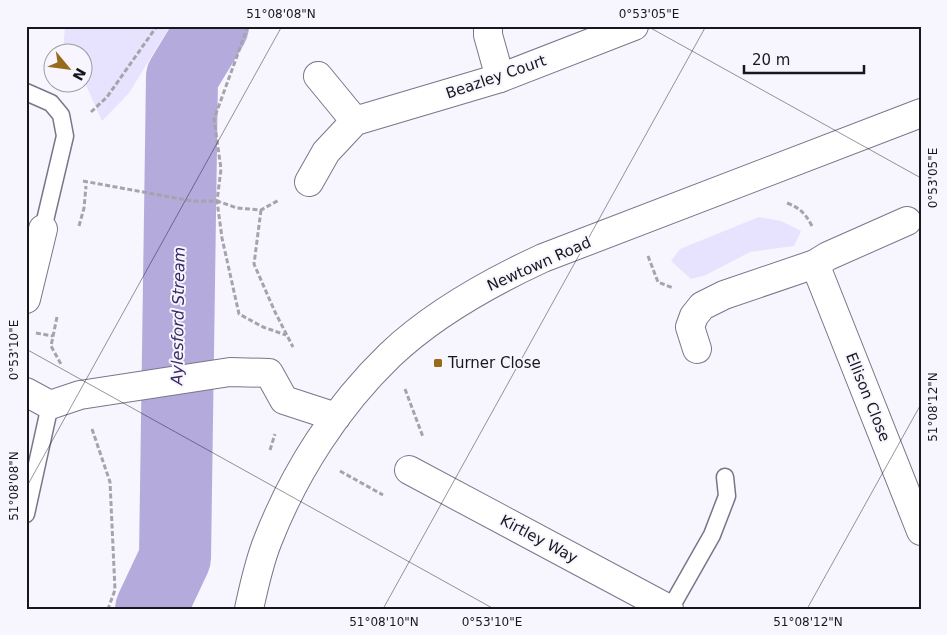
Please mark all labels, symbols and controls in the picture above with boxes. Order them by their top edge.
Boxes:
text: 51°08'08"N [246,7,316,21]
text: 0°53'05"E [619,7,679,21]
north arrow [42,42,92,92]
scale bar [744,42,864,74]
street label: Beazley Court [444,51,549,103]
text: 20 m [752,51,790,69]
text: N [70,65,89,83]
text: 0°53'05"E [926,148,940,208]
street label: Newtown Road [484,233,594,295]
water label: Aylesford Stream [167,247,189,386]
text: 0°53'10"E [7,320,21,380]
street label: Ellison Close [842,350,894,444]
place label: Turner Close [447,354,541,372]
marker: Turner Close [432,357,444,369]
text: 51°08'12"N [926,372,940,442]
text: 51°08'08"N [7,451,21,521]
street label: Kirtley Way [497,511,581,567]
text: 51°08'10"N [349,615,419,629]
text: 0°53'10"E [462,615,522,629]
text: 51°08'12"N [773,615,843,629]

